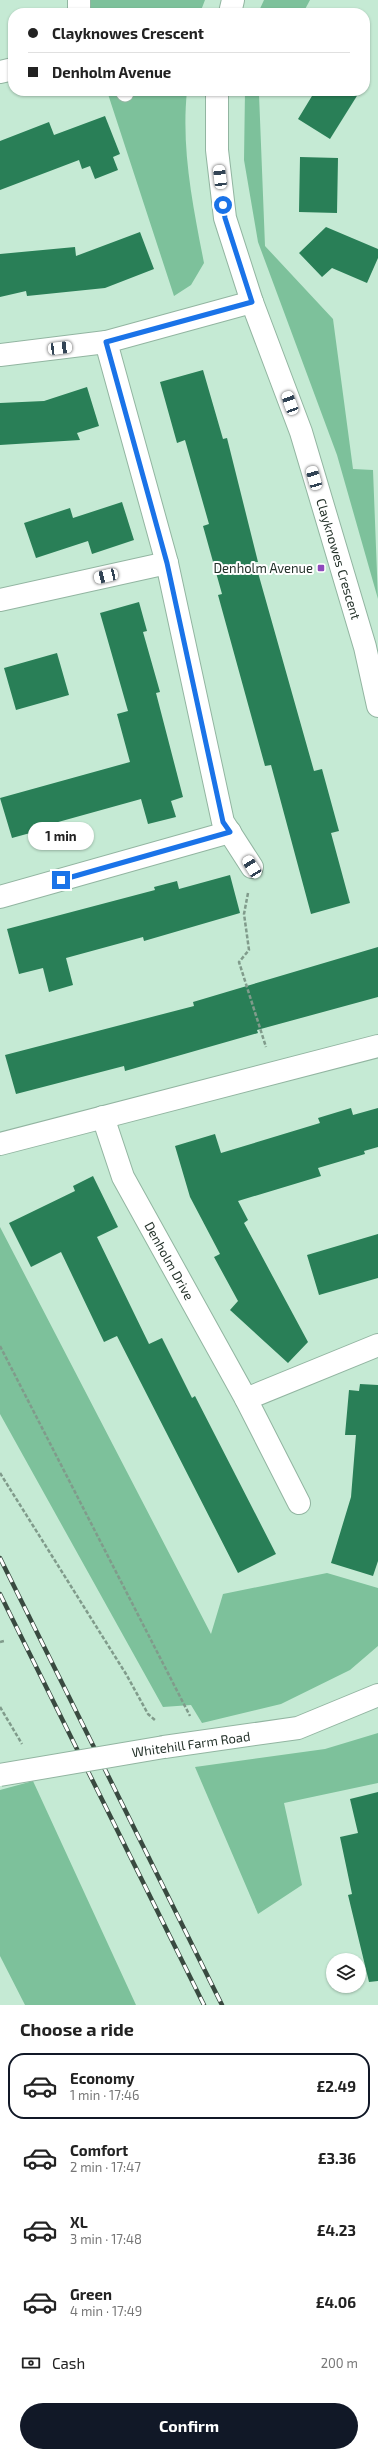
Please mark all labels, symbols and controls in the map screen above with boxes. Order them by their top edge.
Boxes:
text: Clayknowes Crescent [52,24,204,42]
text: Denholm Avenue [52,63,171,81]
car [213,164,227,190]
route start [214,196,232,214]
car [47,341,73,355]
car [280,390,300,416]
car [305,465,323,491]
street label: Clayknowes Crescent [313,496,364,622]
place label: Denholm Avenue [213,560,313,576]
marker: Denholm Avenue [316,563,326,573]
car [93,567,119,585]
callout: 1 min [28,822,94,850]
text: 1 min [45,828,77,844]
car [241,854,263,880]
route end [52,871,70,889]
street label: Denholm Drive [141,1219,198,1303]
street label: Whitehill Farm Road [131,1728,251,1760]
map controls [326,1953,366,1993]
button: layers [326,1953,366,1993]
text: Choose a ride [20,2018,134,2040]
icon: car [22,2068,58,2104]
text: Economy [70,2069,135,2087]
text: £2.49 [316,2077,356,2095]
text: 1 min · 17:46 [70,2087,139,2103]
icon: car [22,2140,58,2176]
text: Comfort [70,2141,128,2159]
text: £3.36 [318,2149,356,2167]
text: 2 min · 17:47 [70,2159,141,2175]
icon: car [22,2212,58,2248]
text: XL [70,2213,88,2231]
text: £4.23 [317,2221,356,2239]
text: 3 min · 17:48 [70,2231,142,2247]
icon: car [22,2284,58,2320]
text: Green [70,2285,112,2303]
text: £4.06 [316,2293,356,2311]
text: 4 min · 17:49 [70,2303,142,2319]
icon: cash [20,2352,42,2374]
text: Cash [52,2354,85,2372]
text: 200 m [321,2355,358,2371]
button: Confirm [20,2403,358,2449]

